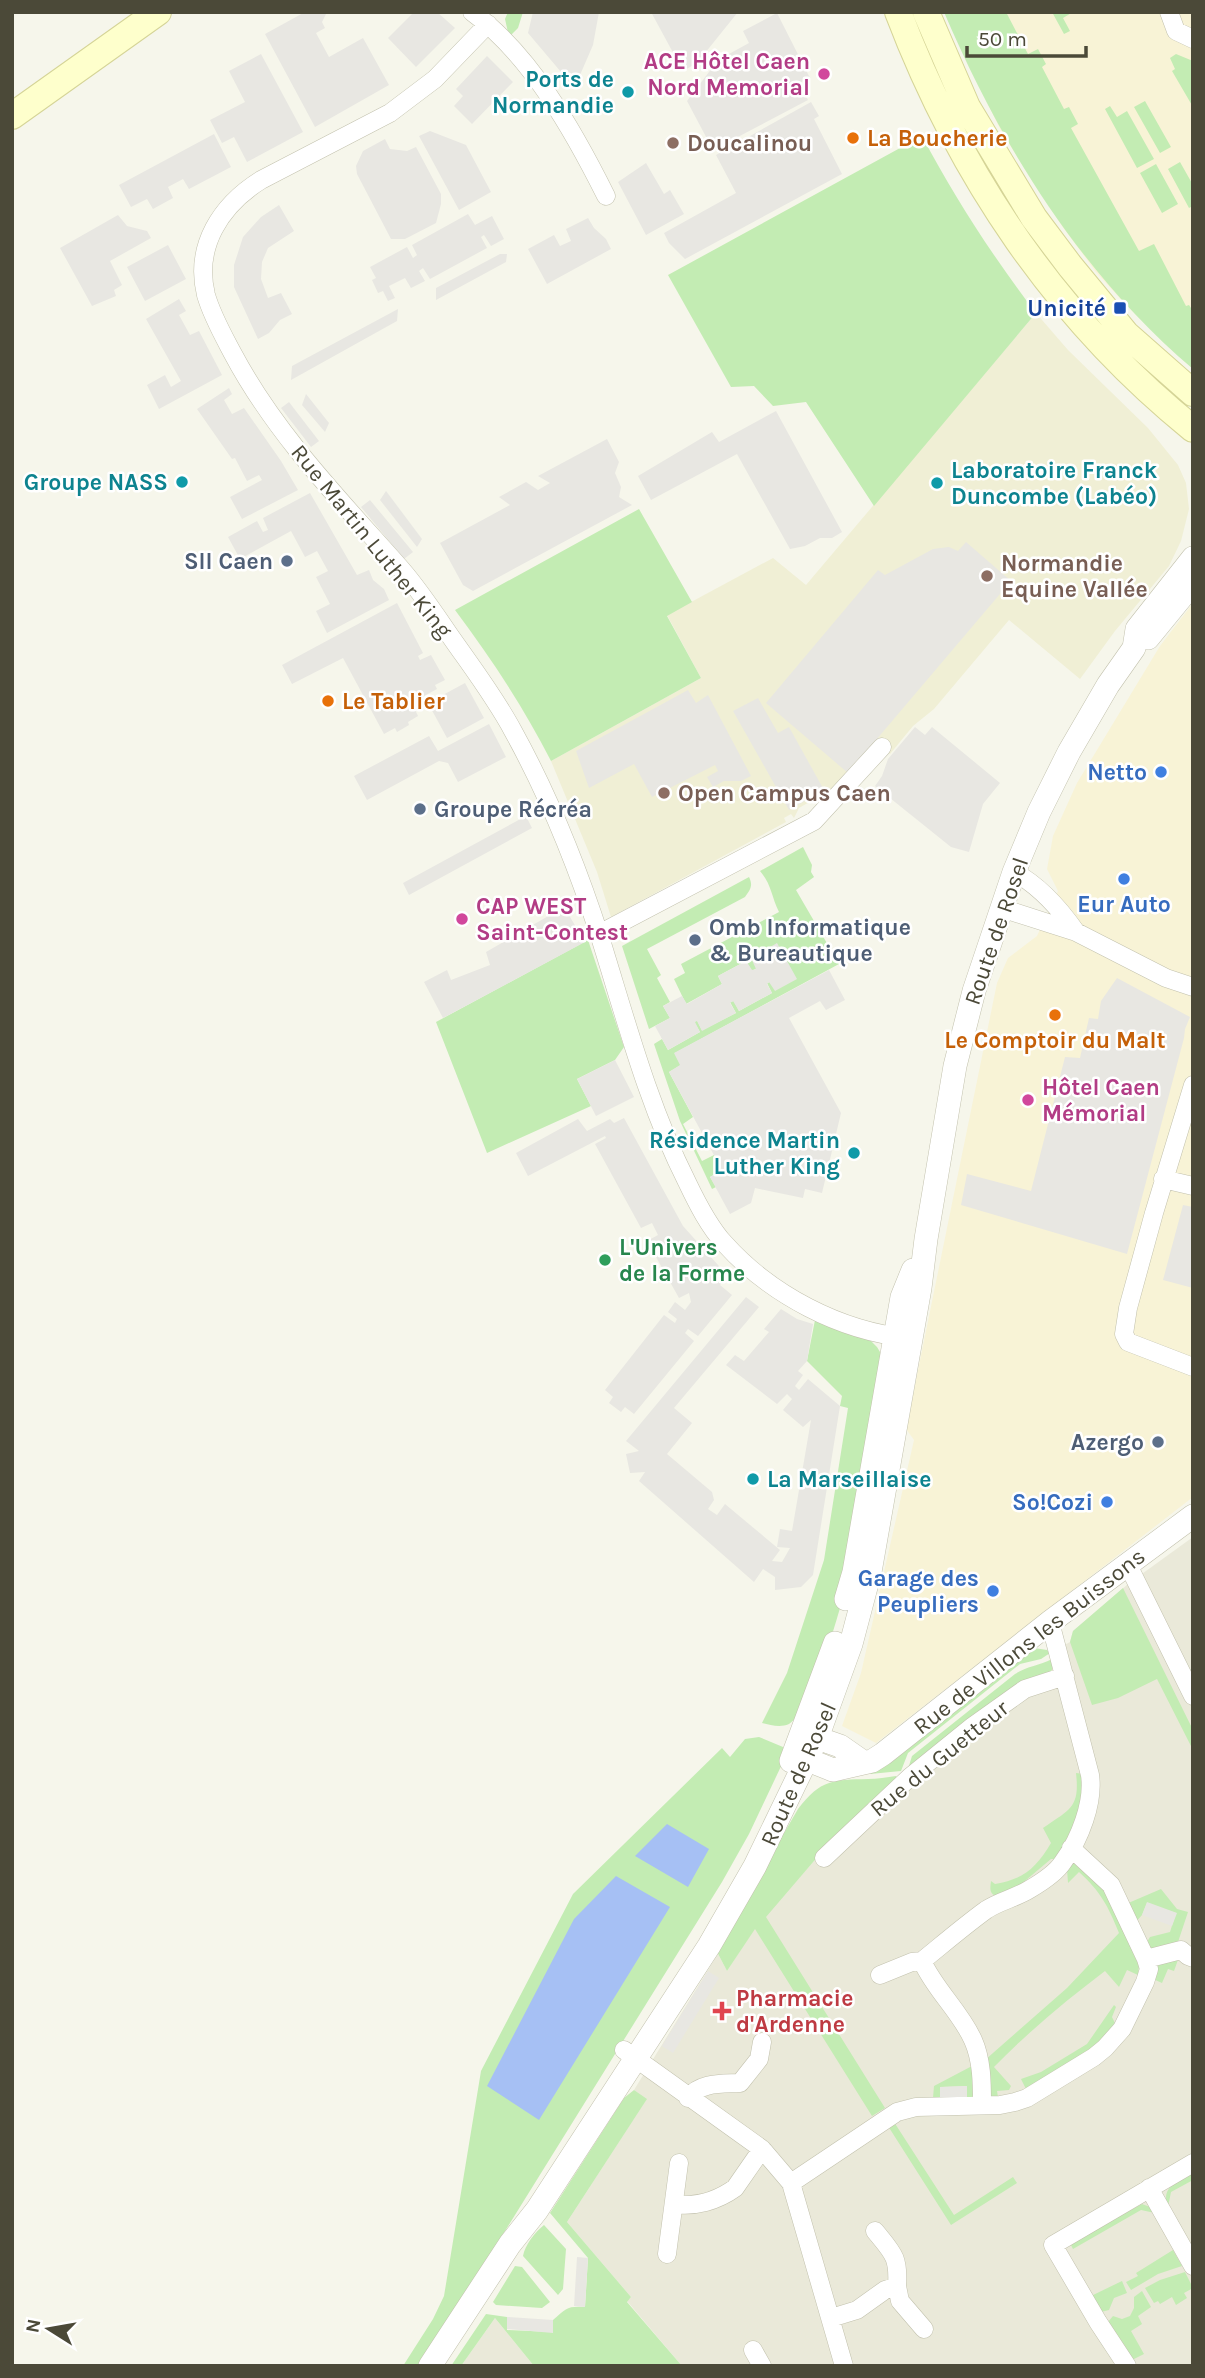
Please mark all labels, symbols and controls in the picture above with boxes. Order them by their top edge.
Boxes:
scale bar [967,14,1086,58]
text: 50 m [978,27,1027,51]
place label: ACE Hôtel Caen Nord Memorial [644,48,810,101]
place label: Ports de Normandie [492,66,614,119]
marker: ACE Hôtel Caen Nord Memorial [816,66,832,82]
marker: Ports de Normandie [620,84,636,100]
place label: La Boucherie [867,125,1007,152]
place label: Doucalinou [687,130,812,157]
marker: La Boucherie [845,130,861,146]
marker: Doucalinou [665,135,681,151]
place label: Unicité [1027,295,1106,322]
marker: Unicité [1112,300,1128,316]
street label: Rue Martin Luther King [285,439,458,643]
place label: Laboratoire Franck Duncombe (Labéo) [951,457,1158,510]
place label: Groupe NASS [24,469,168,496]
marker: Groupe NASS [174,474,190,490]
marker: Laboratoire Franck Duncombe (Labéo) [929,475,945,491]
place label: SII Caen [184,548,273,575]
place label: Normandie Equine Vallée [1001,550,1148,603]
marker: SII Caen [279,553,295,569]
marker: Normandie Equine Vallée [979,568,995,584]
place label: Le Tablier [342,688,445,715]
marker: Le Tablier [320,693,336,709]
place label: Netto [1087,759,1147,786]
marker: Netto [1153,764,1169,780]
place label: Open Campus Caen [678,780,891,807]
marker: Open Campus Caen [656,785,672,801]
place label: Groupe Récréa [434,796,592,823]
marker: Groupe Récréa [412,801,428,817]
street label: Route de Rosel [959,854,1034,1009]
marker: Eur Auto [1116,871,1132,887]
place label: Eur Auto [1077,891,1171,918]
place label: CAP WEST Saint-Contest [476,893,628,946]
marker: CAP WEST Saint-Contest [454,911,470,927]
place label: Omb Informatique & Bureautique [709,914,911,967]
marker: Omb Informatique & Bureautique [687,932,703,948]
marker: Le Comptoir du Malt [1047,1007,1063,1023]
place label: Le Comptoir du Malt [944,1027,1166,1054]
place label: Hôtel Caen Mémorial [1042,1074,1160,1127]
marker: Hôtel Caen Mémorial [1020,1092,1036,1108]
place label: Résidence Martin Luther King [649,1127,840,1180]
marker: Résidence Martin Luther King [846,1145,862,1161]
place label: L'Univers de la Forme [619,1234,745,1287]
marker: L'Univers de la Forme [597,1252,613,1268]
place label: Azergo [1071,1429,1144,1456]
marker: Azergo [1150,1434,1166,1450]
place label: La Marseillaise [767,1466,931,1493]
marker: La Marseillaise [745,1471,761,1487]
place label: So!Cozi [1012,1489,1093,1516]
marker: So!Cozi [1099,1494,1115,1510]
street label: Rue de Villons les Buissons [908,1543,1150,1740]
place label: Garage des Peupliers [858,1565,979,1618]
marker: Garage des Peupliers [985,1583,1001,1599]
street label: Rue du Guetteur [865,1694,1014,1822]
street label: Route de Rosel [755,1698,842,1850]
place label: Pharmacie d'Ardenne [736,1985,853,2038]
marker: Pharmacie d'Ardenne [714,2003,730,2019]
north arrow [14,2294,84,2364]
text: N [21,2317,45,2335]

